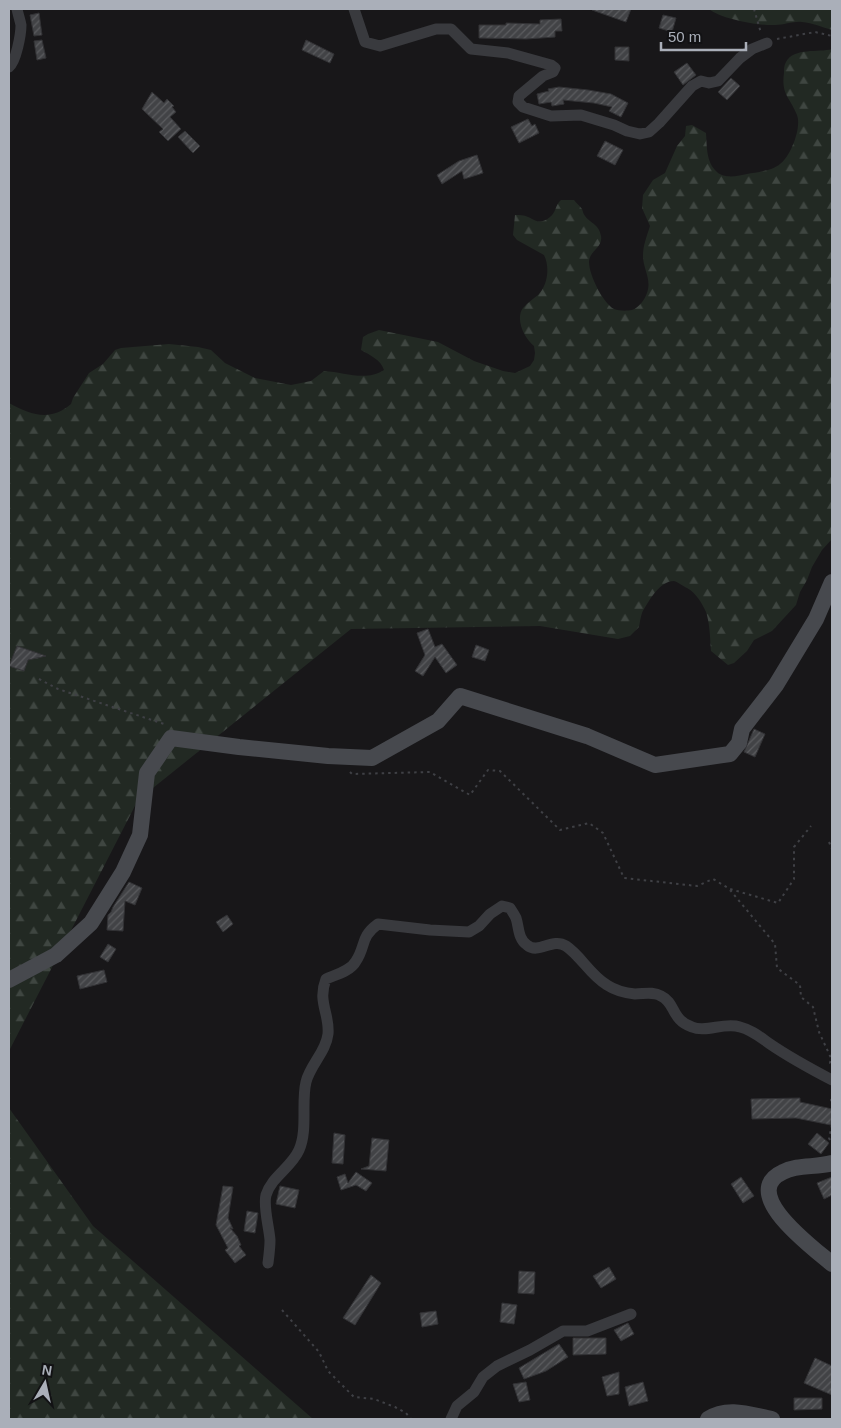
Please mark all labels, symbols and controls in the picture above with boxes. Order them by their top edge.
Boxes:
scale bar [661,20,746,52]
text: 50 m [668,28,701,45]
north arrow [20,1358,70,1408]
text: N [41,1361,53,1379]

